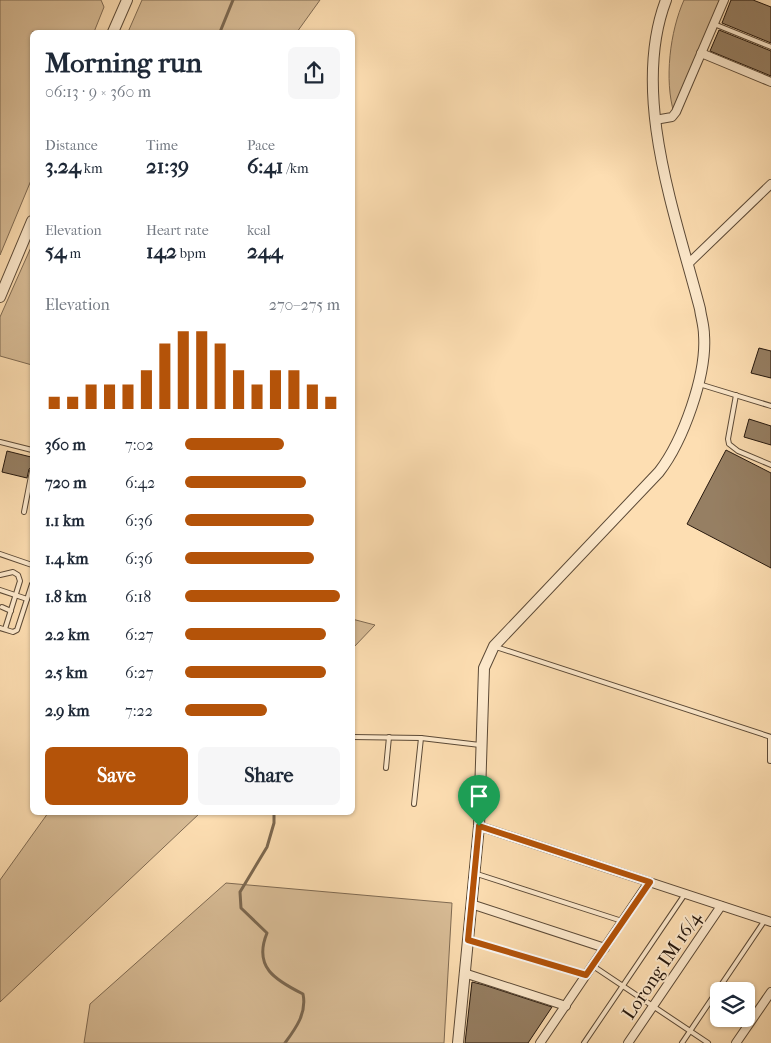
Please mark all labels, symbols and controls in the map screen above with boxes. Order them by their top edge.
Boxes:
text: Morning run [45,46,202,79]
button: share [288,47,340,99]
text: 06:13 · 9 × 360 m [45,82,151,101]
text: Distance [45,137,98,154]
text: Time [146,137,178,154]
text: Pace [247,137,275,154]
text: 3.24 [45,154,81,178]
text: 21:39 [146,154,189,178]
text: 6:41 [247,154,283,178]
text: km [81,160,103,177]
text: /km [283,160,309,177]
text: Elevation [45,222,102,239]
text: Heart rate [146,222,209,239]
text: kcal [247,222,271,239]
text: 54 [45,239,66,263]
text: 142 [146,239,177,263]
text: 244 [247,239,283,263]
text: m [66,245,81,262]
text: bpm [177,245,206,262]
text: Elevation [45,295,110,314]
text: 270–275 m [269,295,340,314]
text: 360 m [45,435,86,454]
text: 7:02 [125,435,154,454]
text: 720 m [45,473,86,492]
text: 6:42 [125,473,155,492]
text: 1.1 km [45,511,84,530]
text: 6:36 [125,511,153,530]
text: 1.4 km [45,549,89,568]
text: 6:36 [125,549,153,568]
text: 1.8 km [45,587,87,606]
text: 6:18 [125,587,151,606]
text: 2.2 km [45,625,90,644]
text: 6:27 [125,625,153,644]
text: 2.5 km [45,663,88,682]
text: 6:27 [125,663,153,682]
text: 2.9 km [45,701,89,720]
text: 7:22 [125,701,153,720]
button: Save [45,747,188,805]
button: Share [198,747,340,805]
pin [458,775,500,826]
icon: arrive [465,782,493,810]
street label: Lorong IM 16/4 [618,907,706,1024]
map controls [710,982,755,1027]
button: layers [710,982,755,1027]

